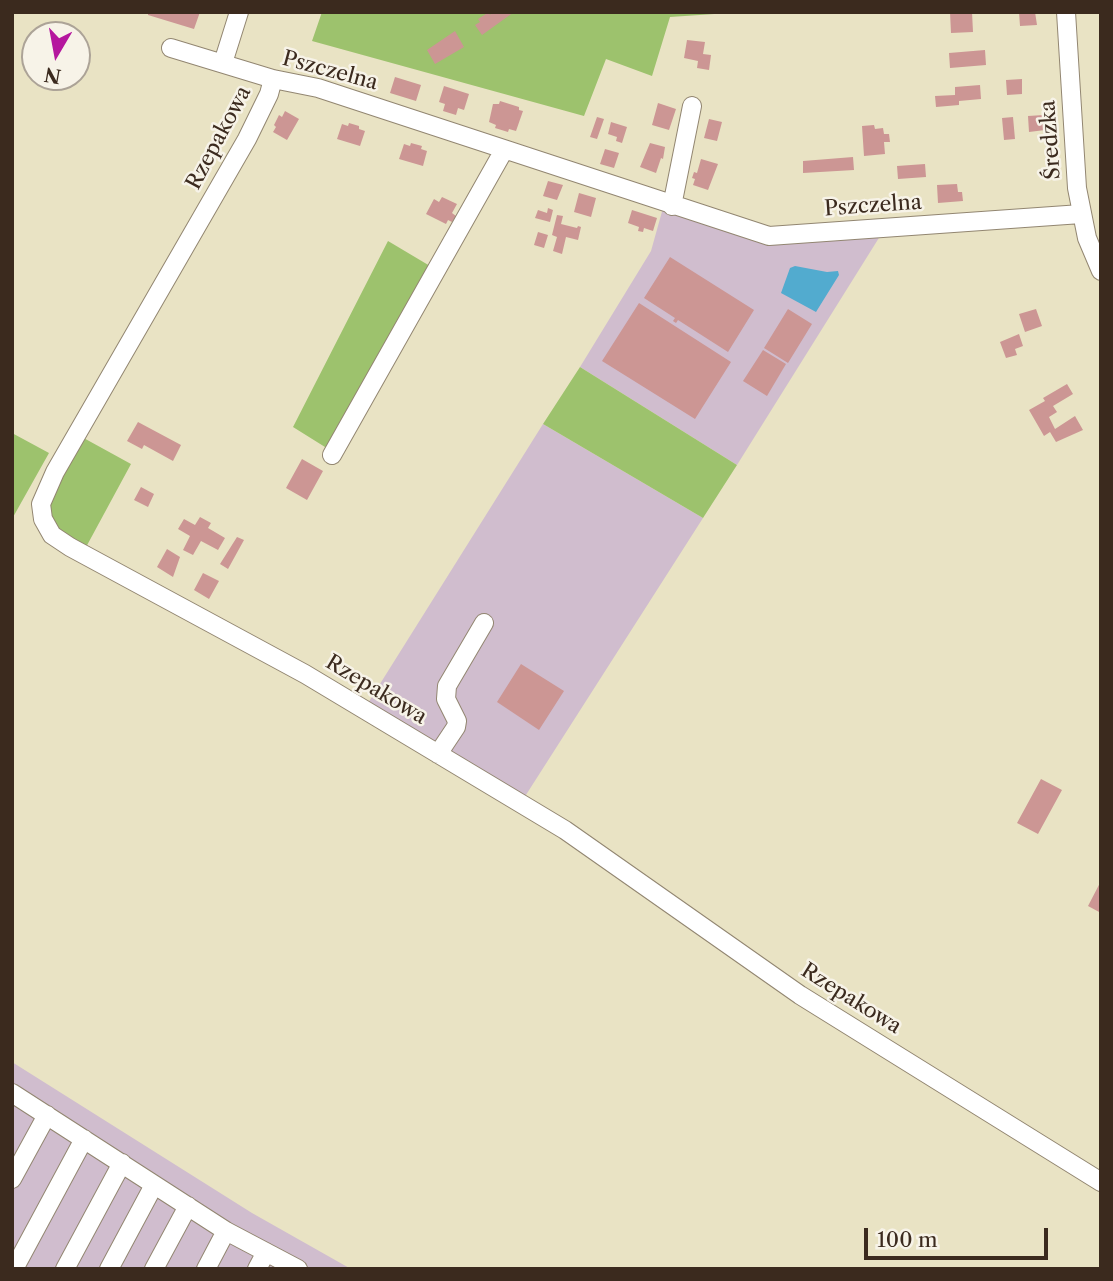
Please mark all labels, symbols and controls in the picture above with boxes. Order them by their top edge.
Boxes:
north arrow [21,21,91,91]
street label: Pszczelna [280,46,380,96]
text: N [42,62,63,88]
street label: Rzepakowa [181,82,257,194]
street label: Średzka [1036,100,1066,180]
street label: Pszczelna [823,190,923,222]
street label: Rzepakowa [321,650,431,730]
street label: Rzepakowa [796,958,906,1040]
scale bar [868,1214,1052,1258]
text: 100 m [877,1227,938,1252]

